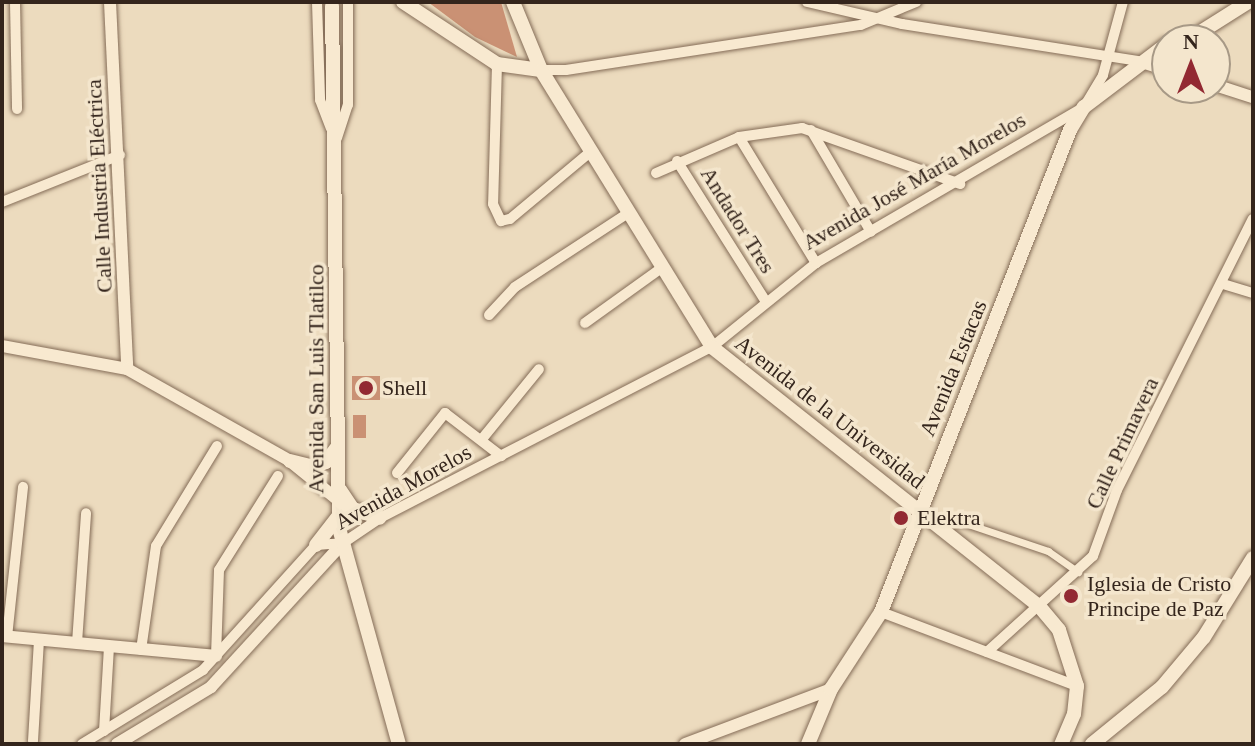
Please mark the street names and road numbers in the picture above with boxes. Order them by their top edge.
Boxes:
street label: Calle Industria Eléctrica [80,79,118,293]
street label: Avenida José María Morelos [798,106,1030,256]
street label: Andador Tres [695,162,781,278]
street label: Avenida San Luis Tlatilco [303,264,329,494]
street label: Avenida Estacas [914,296,992,440]
street label: Avenida de la Universidad [730,330,930,494]
street label: Calle Primavera [1080,373,1164,513]
street label: Avenida Morelos [330,439,476,535]

